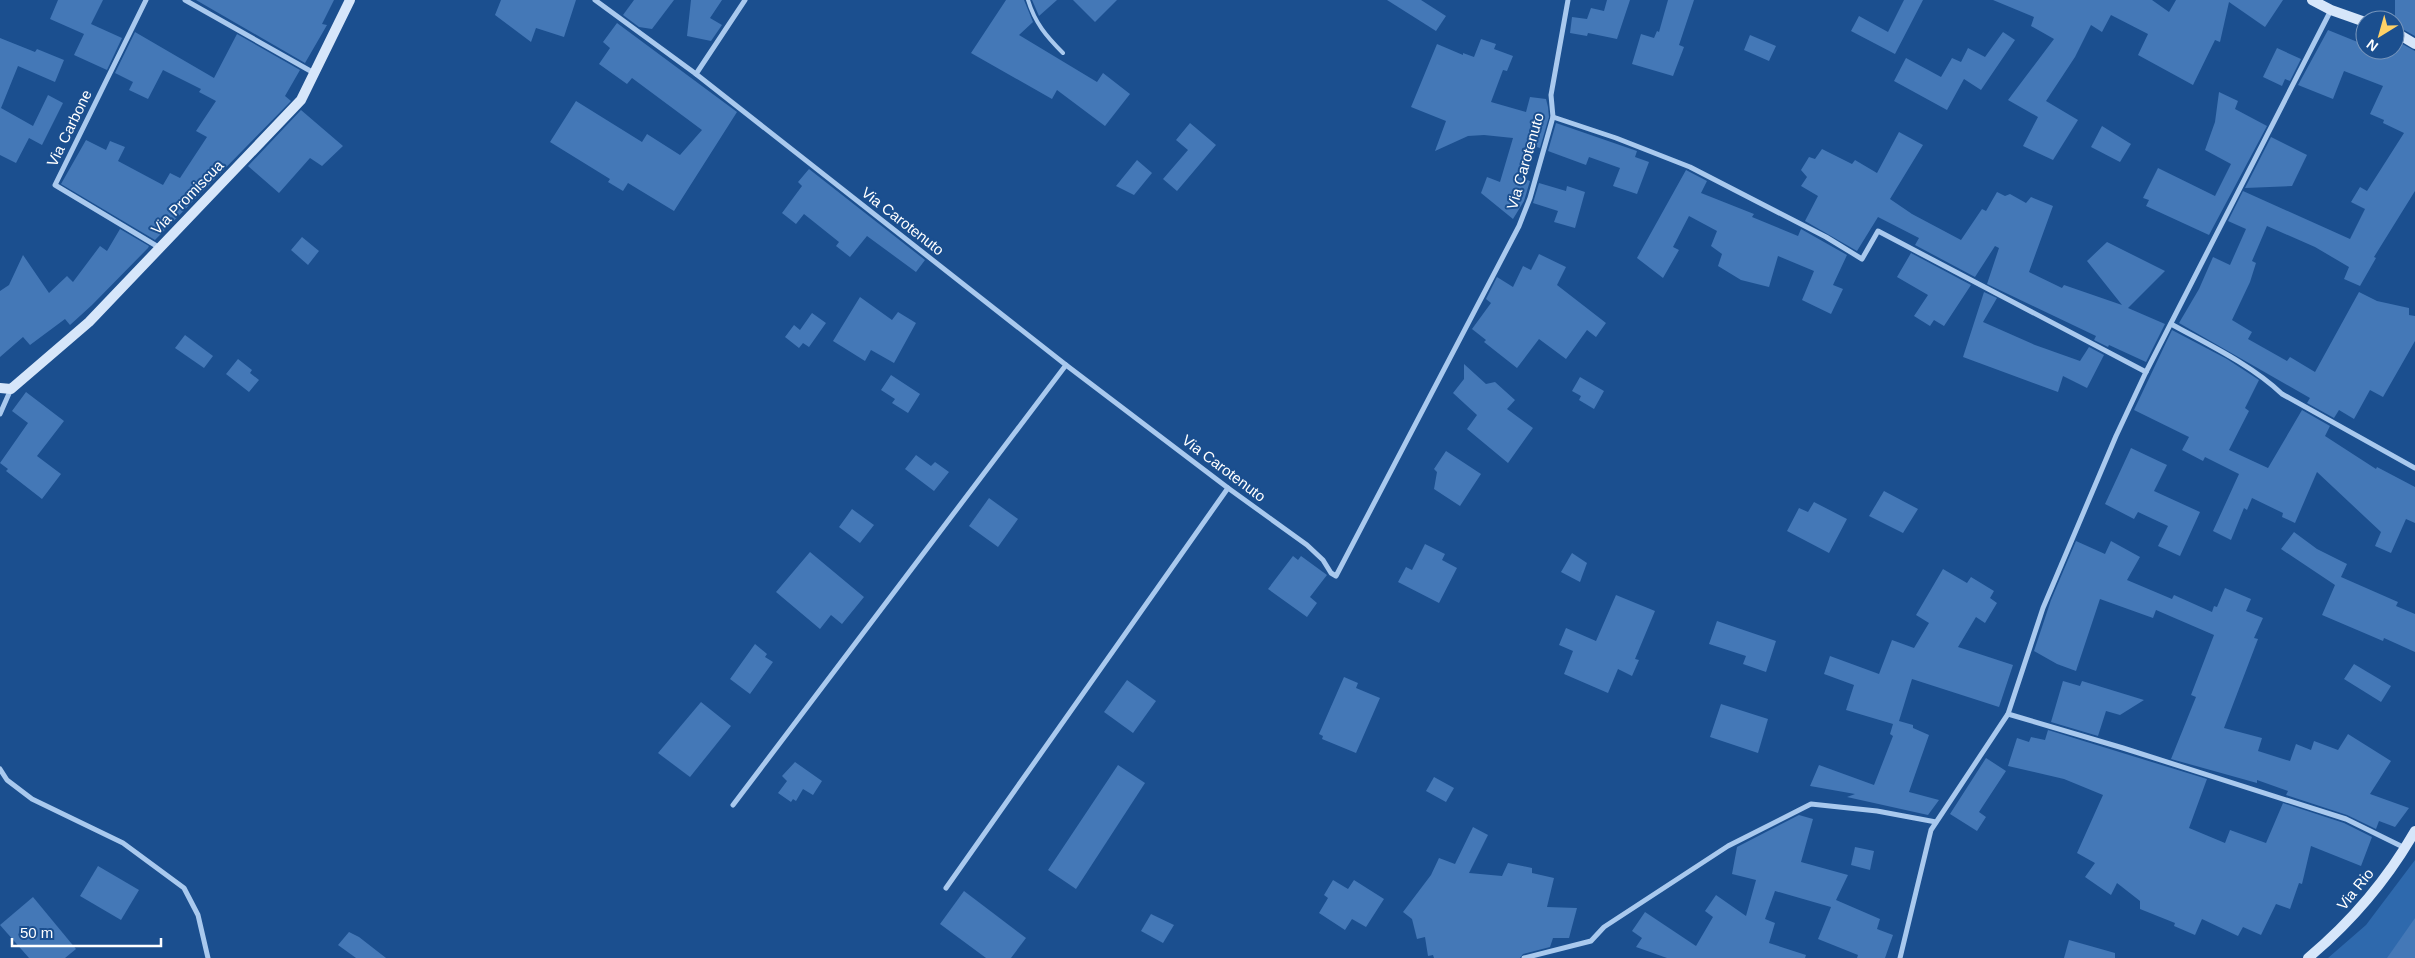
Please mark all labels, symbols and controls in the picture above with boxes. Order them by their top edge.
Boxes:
north arrow [2355,10,2405,60]
text: N [2363,36,2381,55]
street label: Via Carbone [43,87,95,169]
street label: Via Carotenuto [1503,111,1547,211]
street label: Via Promiscua [147,156,227,238]
street label: Via Carotenuto [858,184,948,258]
street label: Via Carotenuto [1179,431,1269,505]
street label: Via Rio [2333,865,2377,913]
scale bar [12,916,161,948]
text: 50 m [20,924,53,941]

